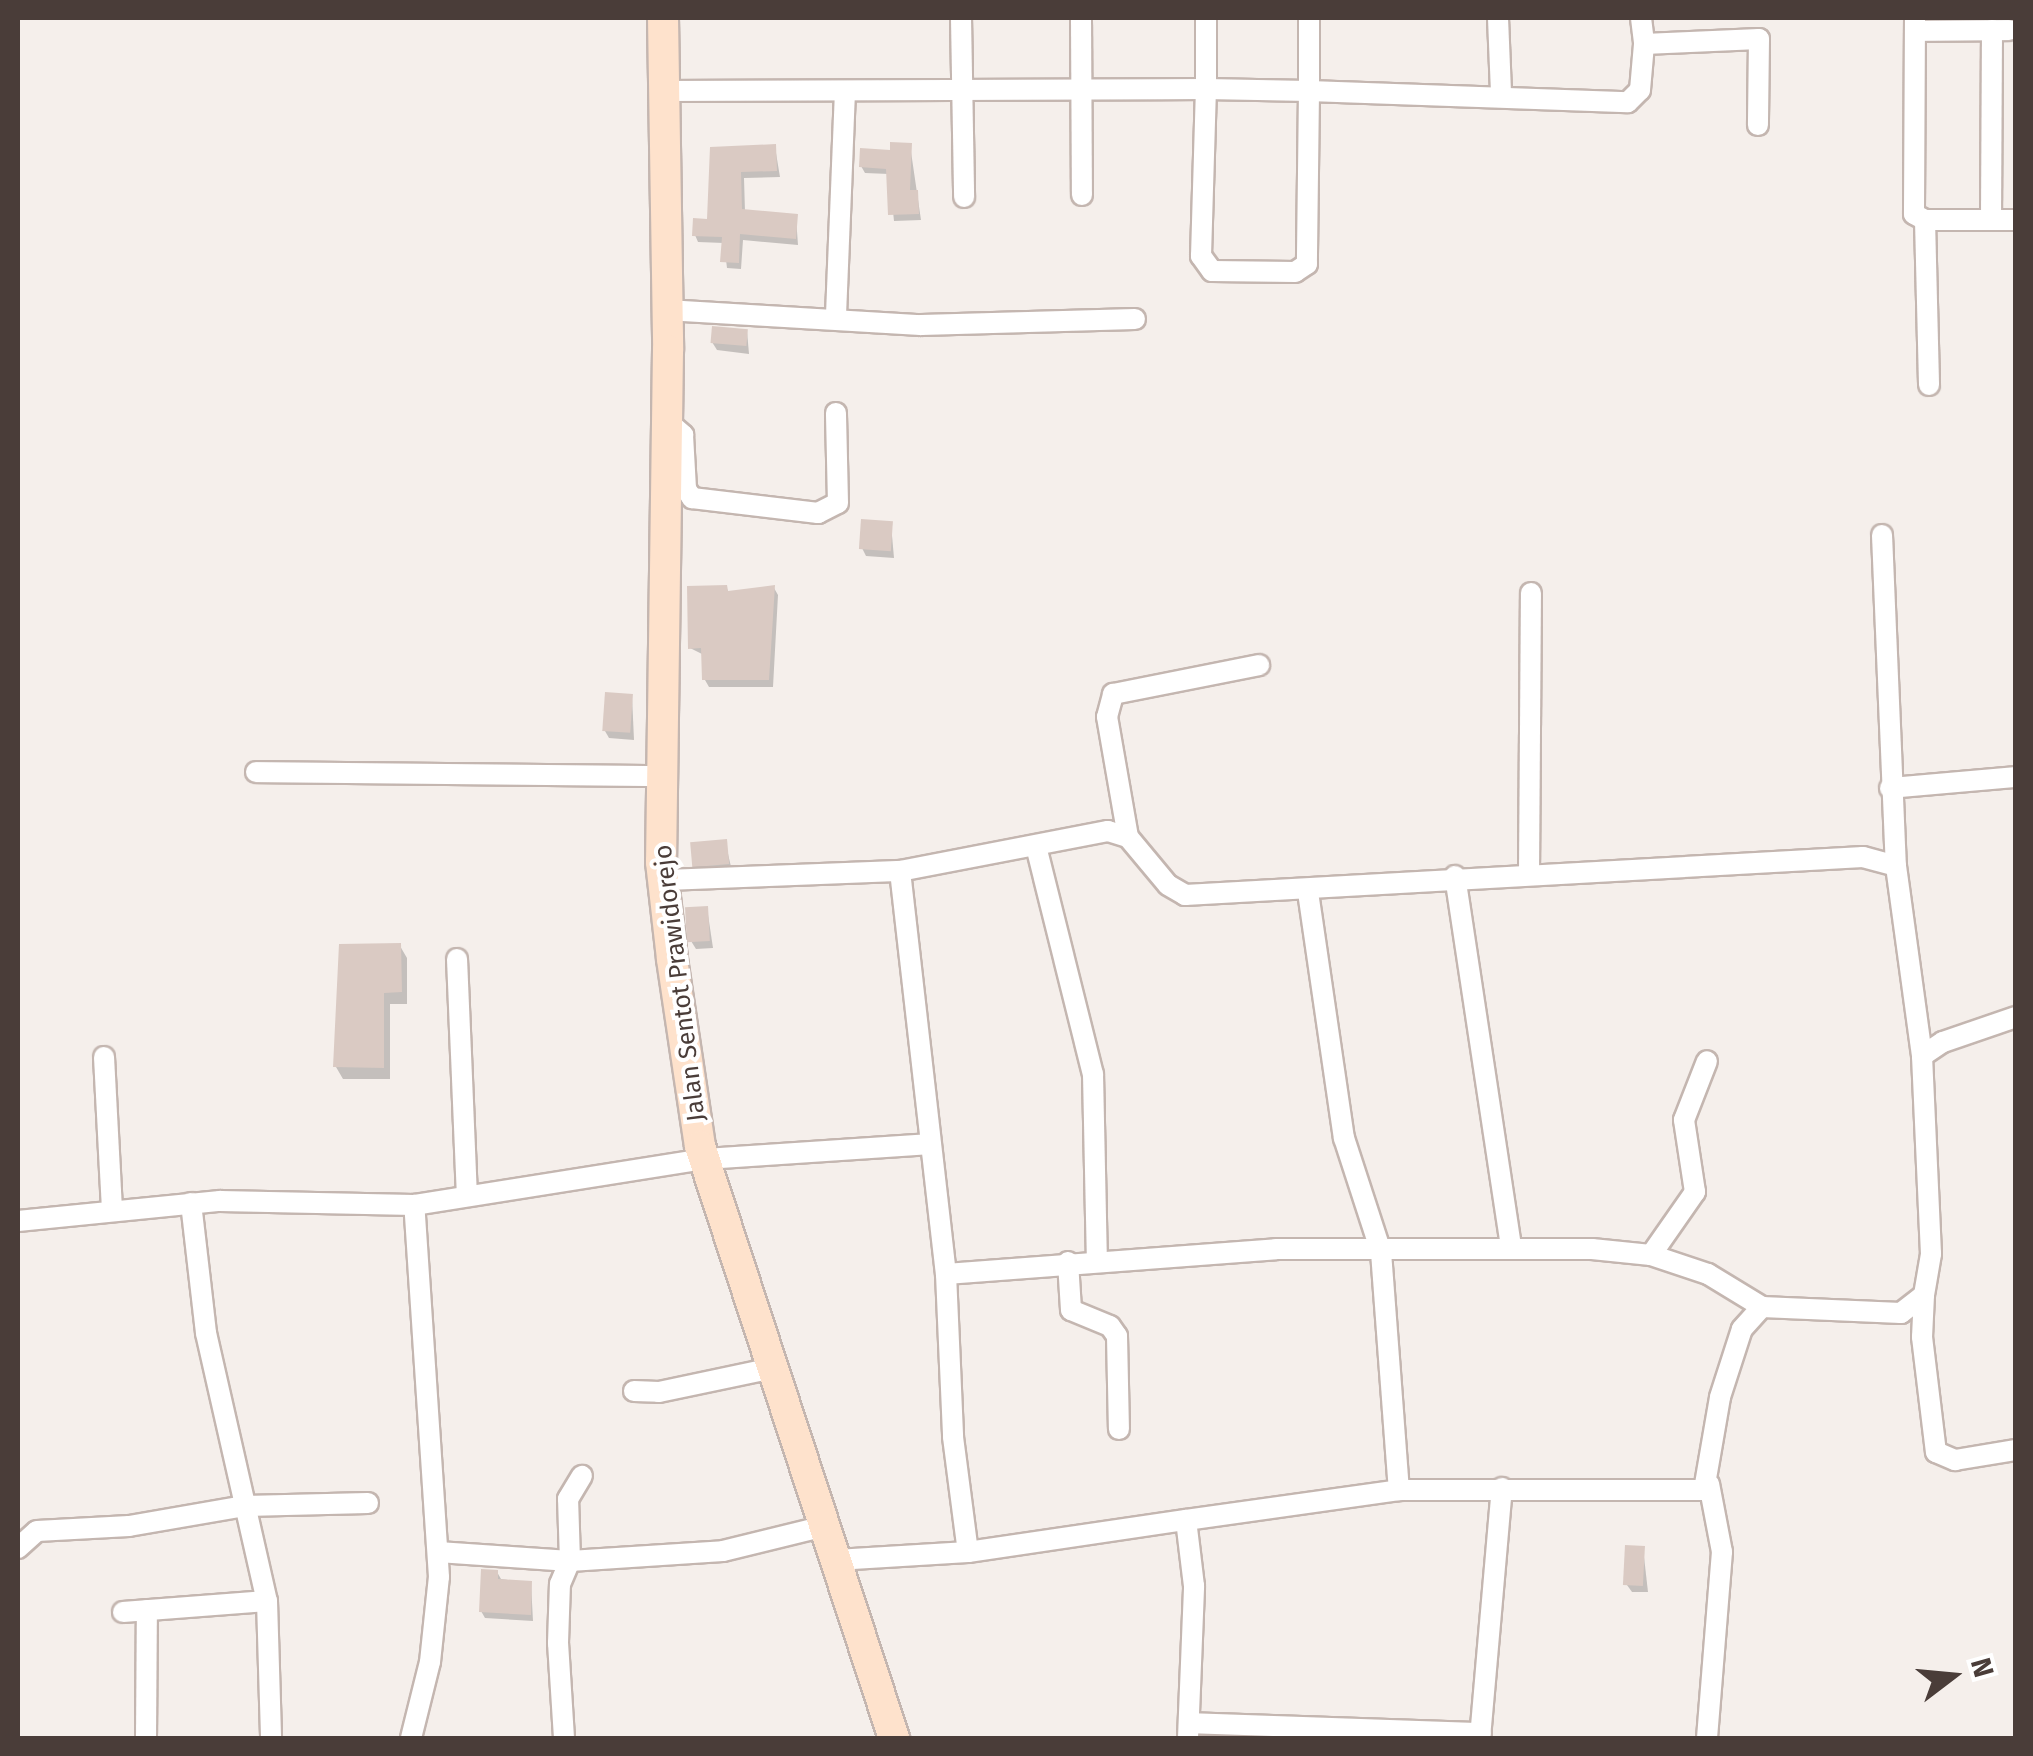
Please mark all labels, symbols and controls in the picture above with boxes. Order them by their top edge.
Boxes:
street label: Jalan Sentot Prawidorejo [648,843,712,1123]
north arrow [1903,1626,2003,1726]
text: N [1964,1654,2001,1681]

